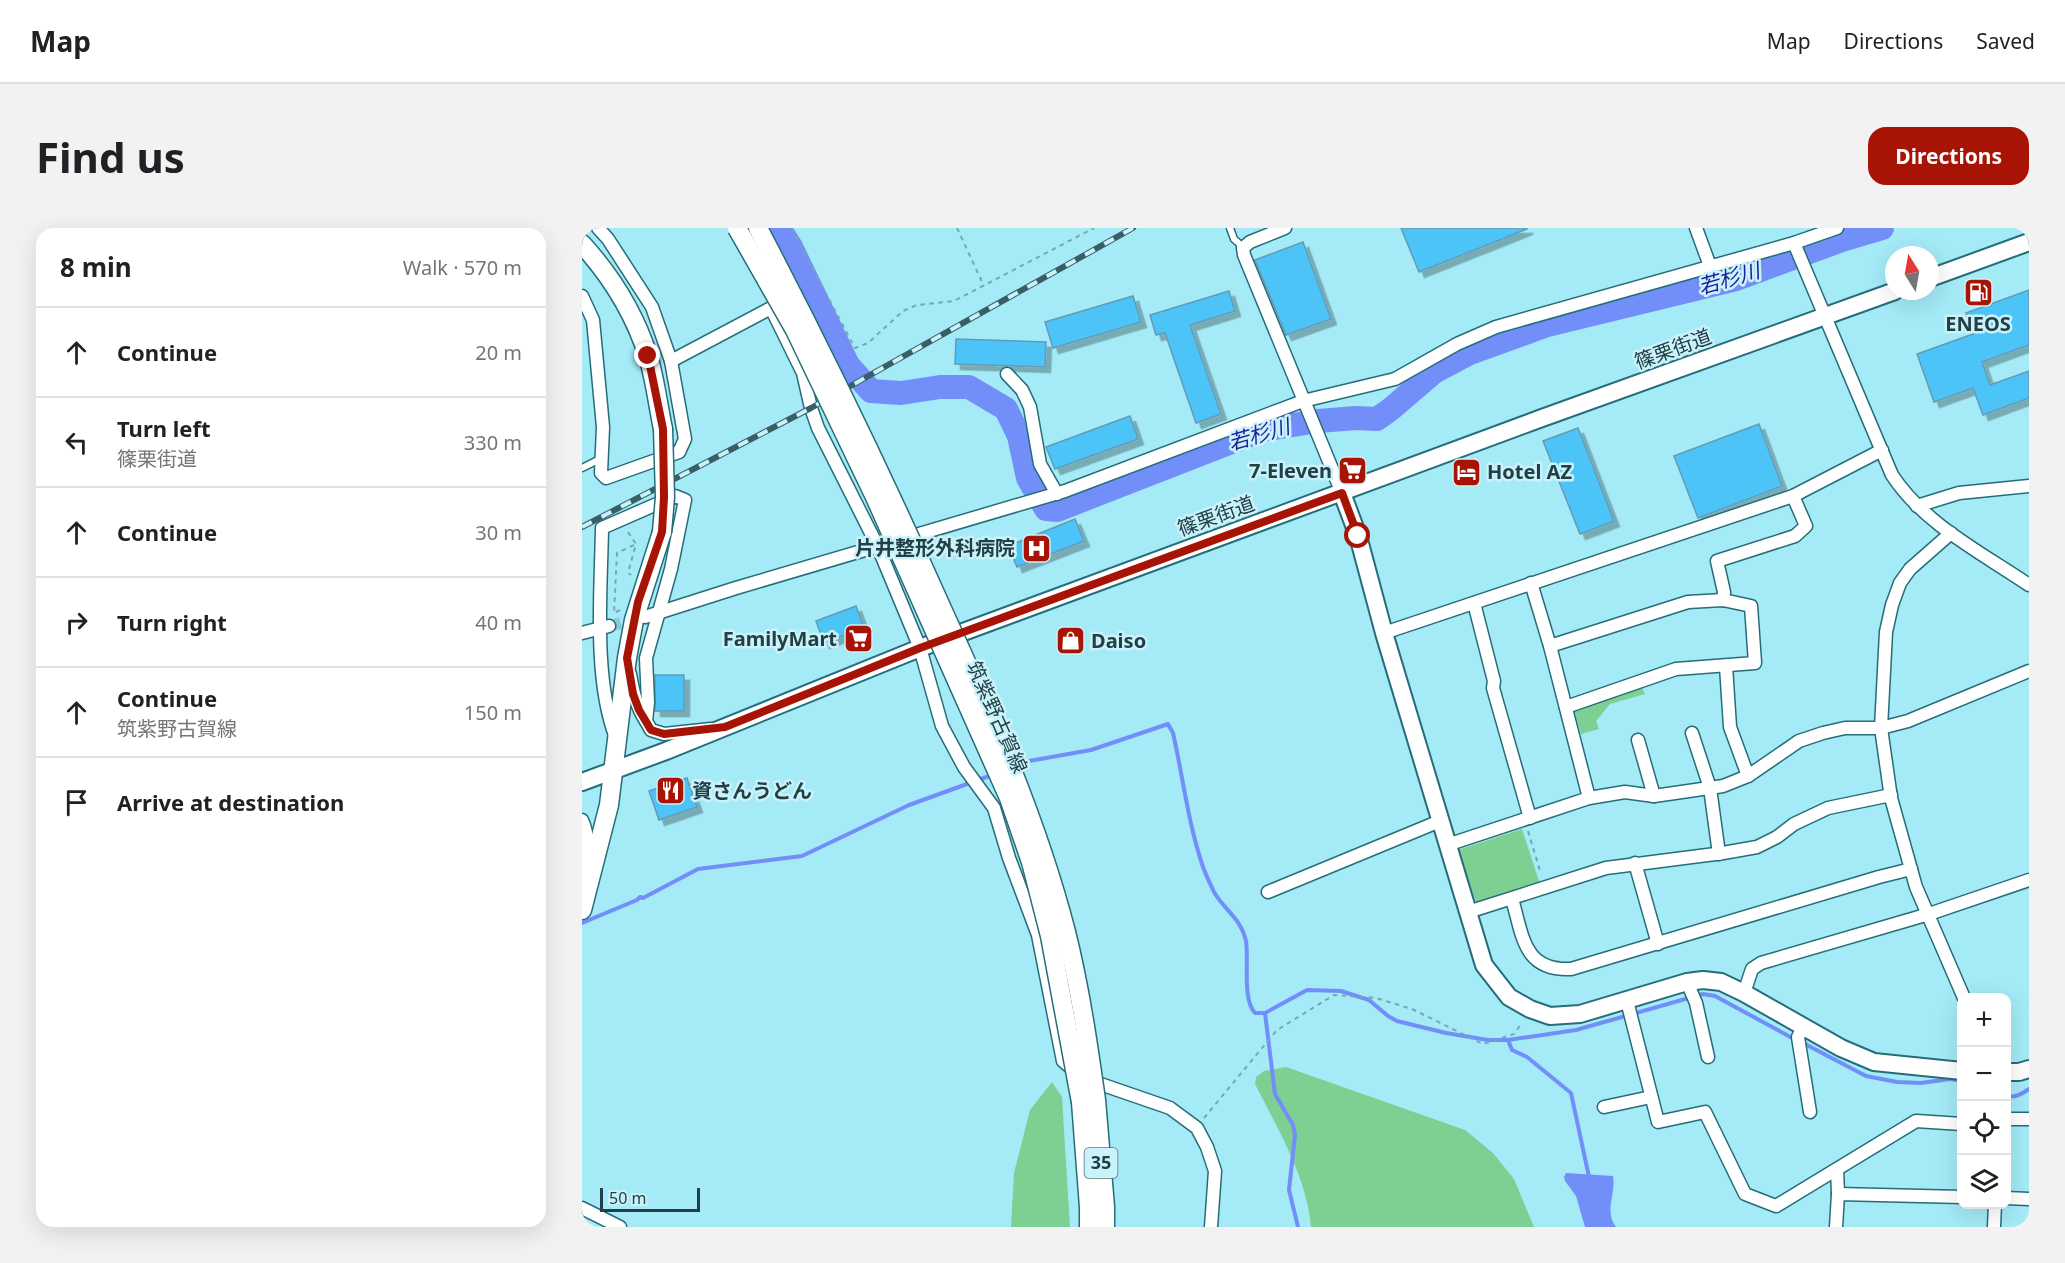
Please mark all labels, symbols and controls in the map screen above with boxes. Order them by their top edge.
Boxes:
text: Map [30,22,91,60]
text: Map [1767,27,1811,55]
text: Directions [1844,27,1943,55]
text: Saved [1976,27,2035,55]
button: Directions [1868,127,2029,185]
text: Find us [36,128,185,185]
north arrow [1885,246,1939,300]
text: 8 min [60,249,132,285]
text: Walk · 570 m [403,254,522,281]
water label: 若杉川 [1695,255,1765,300]
fuel station icon: ENEOS [1962,277,1994,309]
place label: ENEOS [1945,310,2011,337]
street label: 篠栗街道 [1631,322,1715,375]
icon: ahead [60,336,93,369]
text: Continue [117,337,217,367]
text: 20 m [475,339,522,366]
route end [634,342,660,368]
water label: 若杉川 [1225,411,1295,456]
text: Turn left [117,413,211,443]
icon: left [60,426,93,459]
text: 330 m [464,429,522,456]
text: 篠栗街道 [117,445,197,472]
supermarket icon: 7-Eleven [1337,455,1369,487]
hotel icon: Hotel AZ [1450,456,1482,488]
place label: 7-Eleven [1249,457,1332,484]
place label: Hotel AZ [1487,458,1572,485]
street label: 篠栗街道 [1174,489,1258,542]
icon: ahead [60,516,93,549]
text: Continue [117,517,217,547]
text: 30 m [475,519,522,546]
route start [1344,522,1370,548]
hospital icon: 片井整形外科病院 [1020,532,1052,564]
place label: 片井整形外科病院 [855,534,1015,561]
icon: right [60,606,93,639]
text: Turn right [117,607,227,637]
text: 40 m [475,609,522,636]
supermarket icon: FamilyMart [842,623,874,655]
place label: FamilyMart [723,625,837,652]
shop icon: Daiso [1054,625,1086,657]
place label: Daiso [1091,627,1146,654]
street label: 筑紫野古賀線 [961,656,1034,777]
text: Continue [117,683,217,713]
icon: ahead [60,696,93,729]
text: 150 m [464,699,522,726]
text: 筑紫野古賀線 [117,715,237,742]
restaurant icon: 資さんうどん [655,775,687,807]
place label: 資さんうどん [692,777,812,804]
icon: arrive [60,786,93,819]
text: Arrive at destination [117,787,344,817]
map controls [1957,993,2011,1209]
button: + [1957,993,2011,1047]
button: − [1957,1047,2011,1101]
button: locate [1957,1101,2011,1155]
road number: 35 [1084,1148,1118,1178]
button: layers [1957,1155,2011,1209]
scale bar [600,1185,700,1212]
text: 50 m [609,1187,646,1209]

